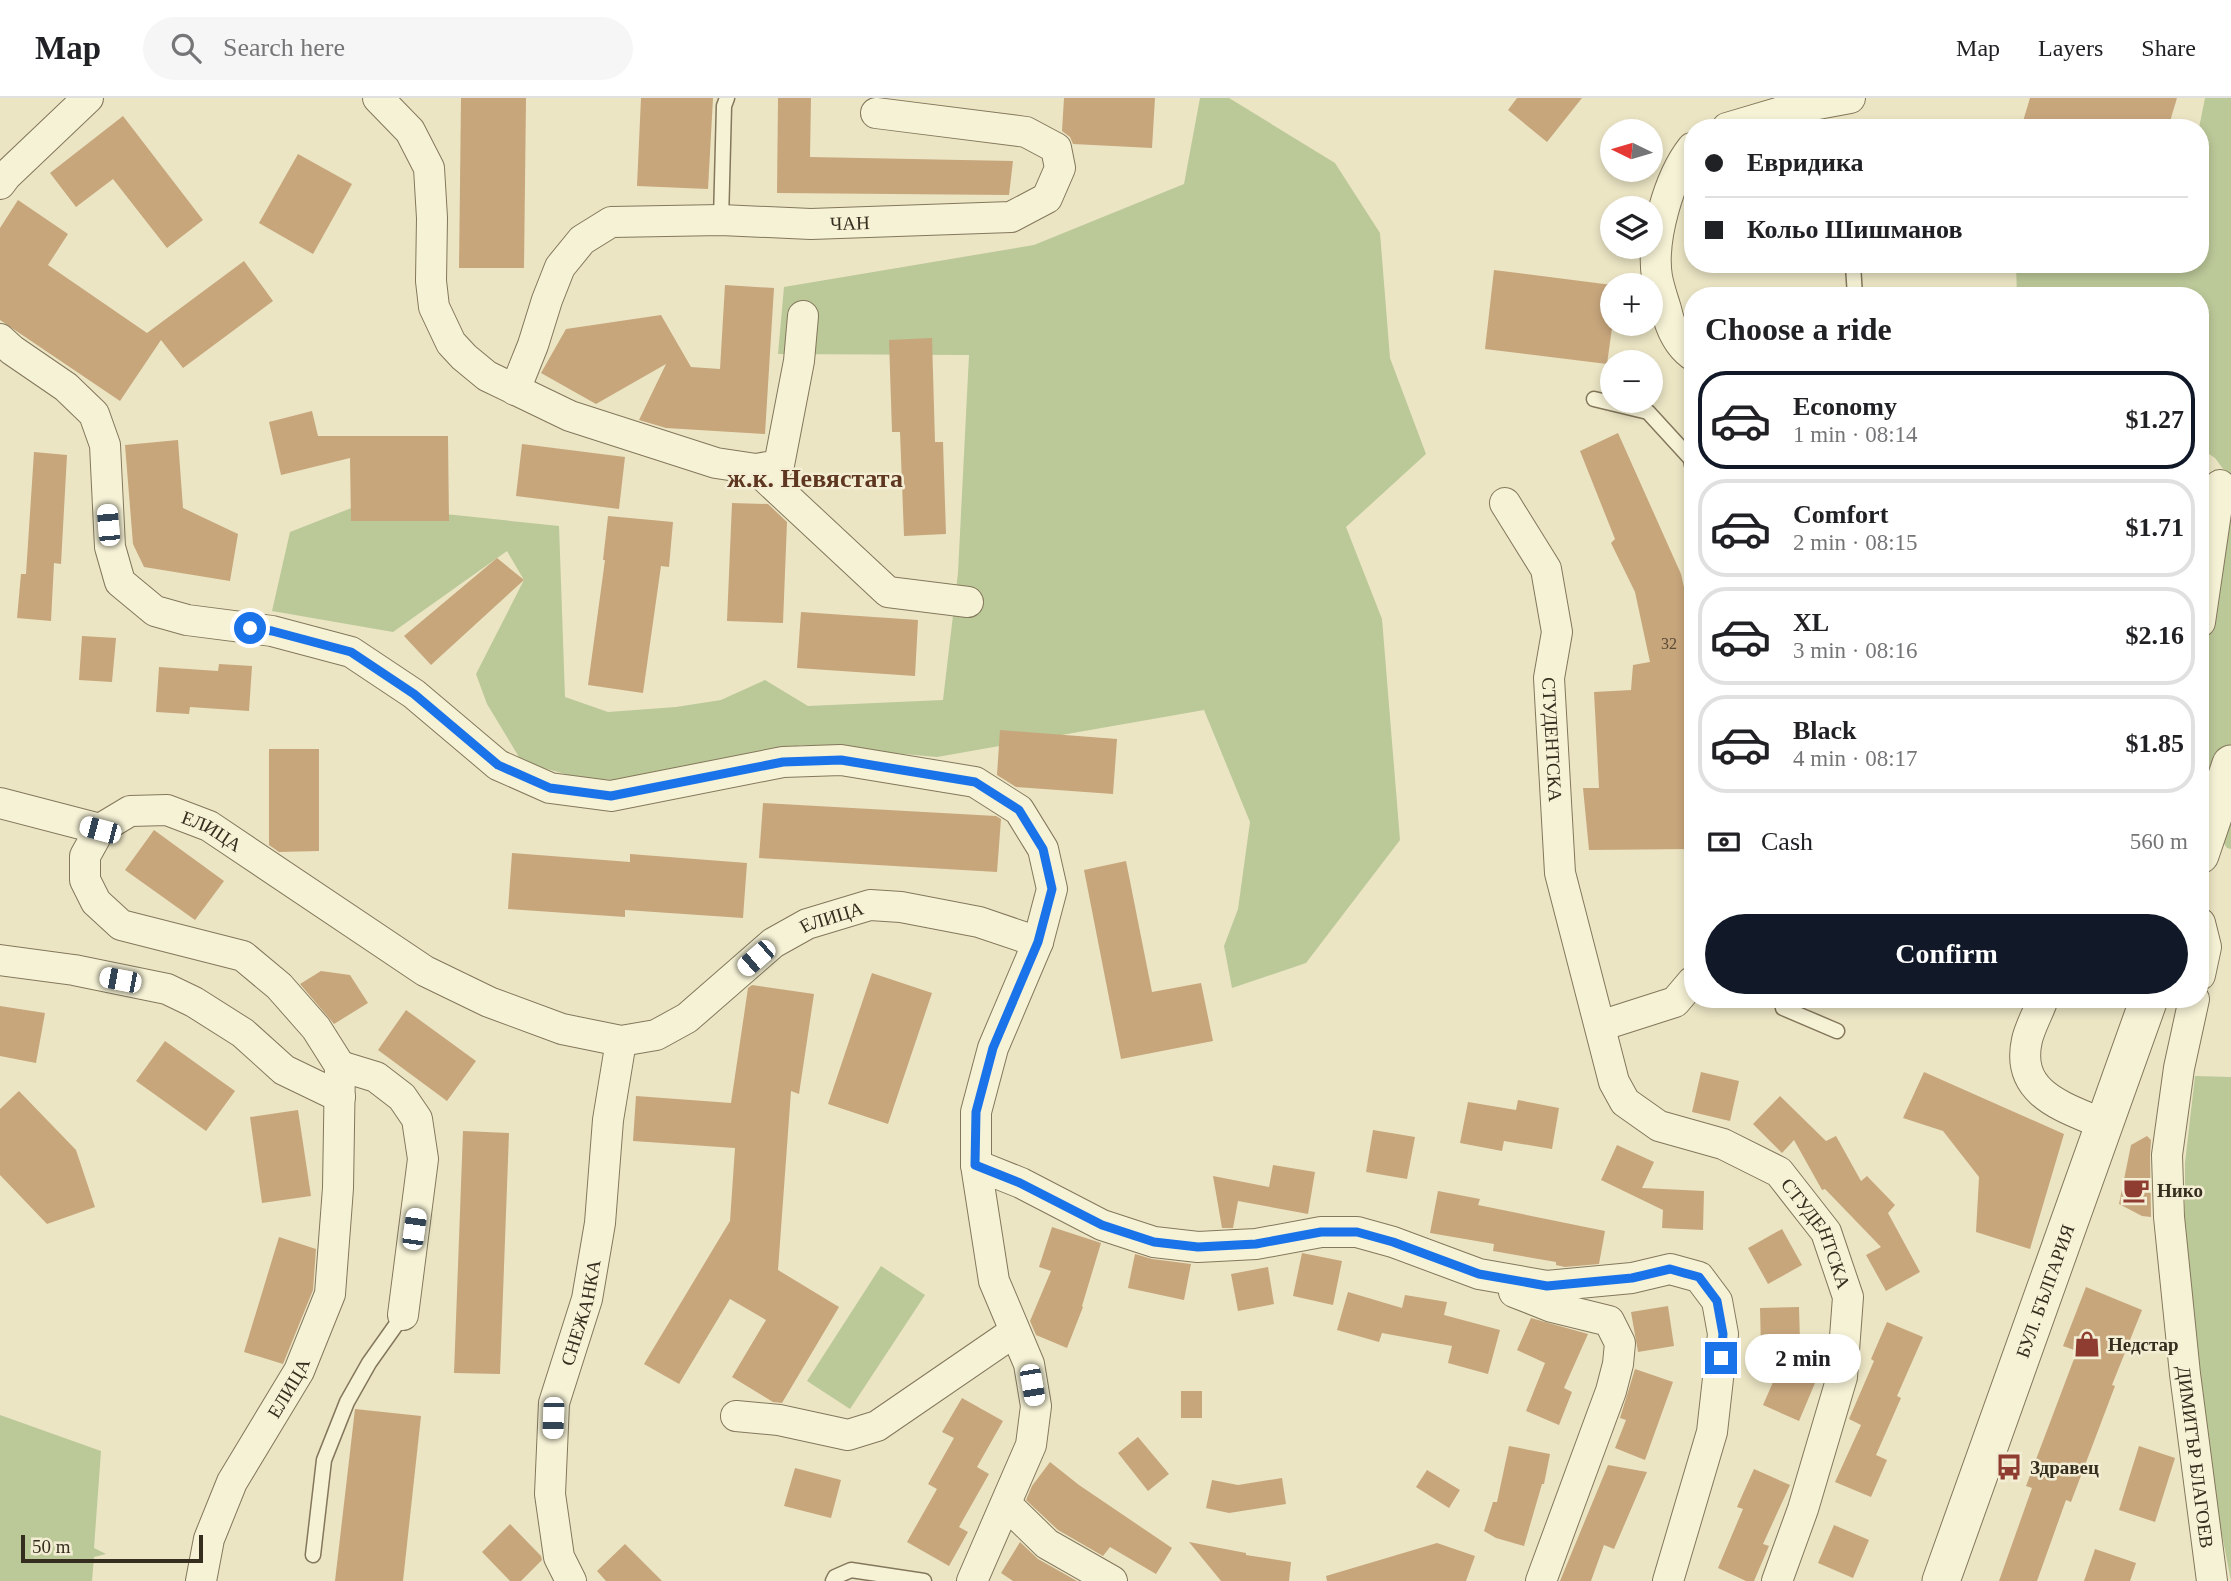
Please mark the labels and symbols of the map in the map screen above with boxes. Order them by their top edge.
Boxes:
north arrow [1600,119,1662,182]
street label: ЧАН [830,212,870,234]
district label: ж.к. Невястата [727,464,903,493]
car [96,503,121,547]
route start [234,612,266,644]
house number: 32 [1661,635,1677,652]
street label: СТУДЕНТСКА [1538,677,1566,803]
street label: ЕЛИЦА [179,807,246,856]
car [77,814,124,846]
street label: ЕЛИЦА [796,898,866,937]
car [734,936,779,980]
car [98,966,143,994]
street label: СТУДЕНТСКА [1777,1174,1855,1292]
cafe icon: Нико [2121,1175,2151,1205]
place label: Нико [2157,1180,2203,1201]
car [401,1207,428,1251]
street label: БУЛ. БЪЛГАРИЯ [2012,1221,2079,1361]
street label: СНЕЖАНКА [557,1258,605,1368]
shop icon: Недстар [2072,1329,2102,1359]
callout: 2 min [1746,1334,1861,1382]
place label: Недстар [2108,1334,2179,1355]
route end [1705,1342,1737,1374]
street label: ЕЛИЦА [263,1355,314,1422]
car [1019,1362,1046,1408]
street label: ДИМИТЪР БЛАГОЕВ [2173,1365,2218,1549]
car [542,1397,565,1439]
bus stop icon: Здравец [1994,1452,2024,1482]
place label: Здравец [2030,1457,2099,1478]
scale bar [21,1532,203,1564]

